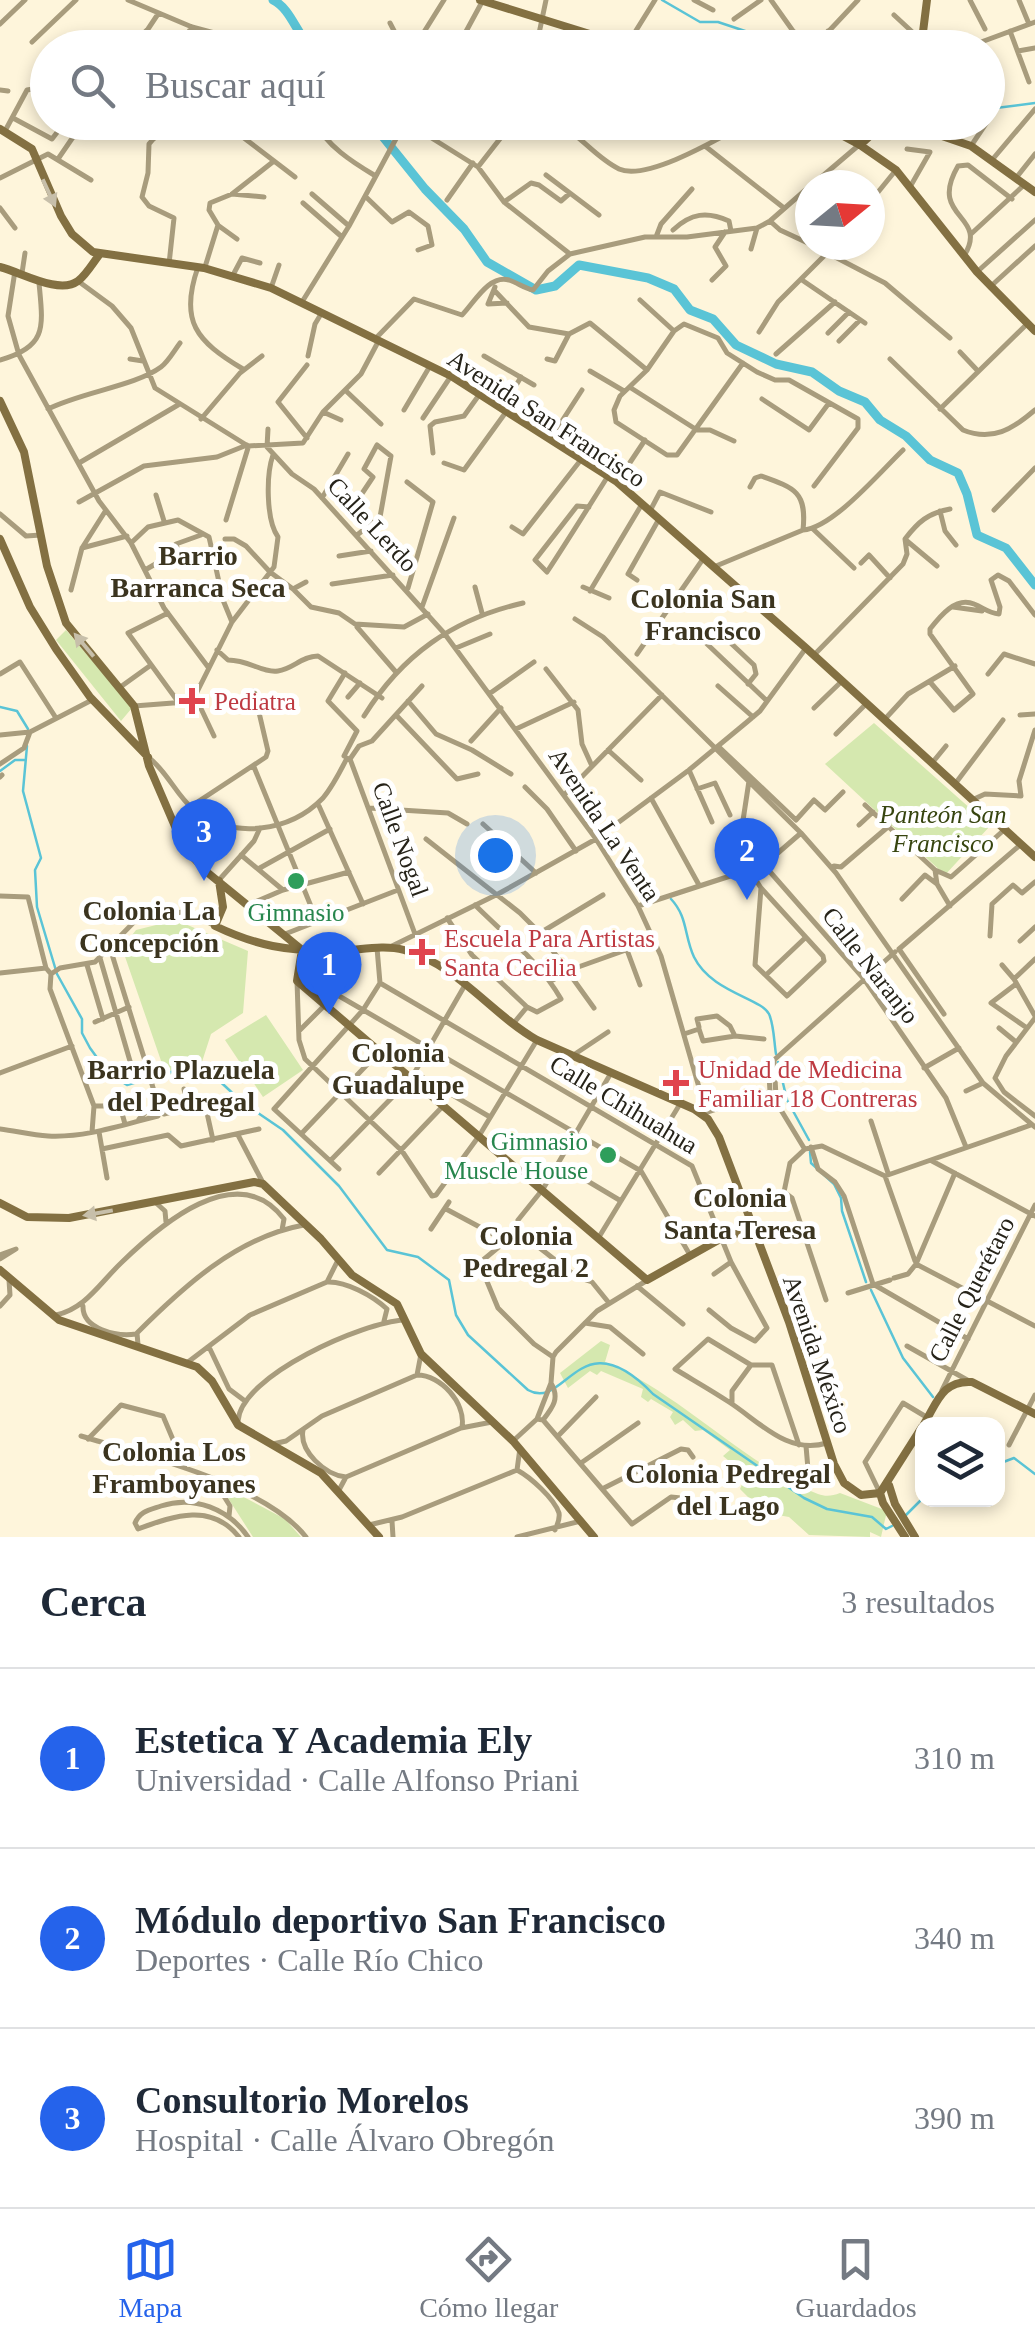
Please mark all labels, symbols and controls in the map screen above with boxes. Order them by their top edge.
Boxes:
search box [30,30,1005,140]
icon: search [65,58,120,113]
text: Buscar aquí [145,64,325,106]
north arrow [795,170,885,260]
one-way arrow [41,179,58,208]
street label: Avenida San Francisco [443,344,651,492]
street label: Calle Lerdo [322,472,423,577]
district label: Barrio Barranca Seca [111,540,285,603]
district label: Colonia San Francisco [630,583,776,646]
one-way arrow [74,632,95,657]
marker: Pediatra [179,688,205,714]
place label: Pediatra [214,688,296,715]
street label: Avenida La Venta [544,743,666,906]
street label: Calle Nogal [367,778,434,900]
pin: 3 [172,798,236,881]
park label: Panteón San Francisco [878,801,1007,857]
pin: 2 [714,818,780,900]
your location [470,830,521,881]
marker: Gimnasio [285,870,307,892]
district label: Colonia La Concepción [79,895,219,958]
place label: Gimnasio [247,899,345,926]
street label: Calle Naranjo [817,902,924,1029]
place label: Escuela Para Artistas Santa Cecilia [444,925,655,981]
pin: 1 [296,932,362,1014]
marker: Escuela Para Artistas Santa Cecilia [409,939,435,965]
district label: Colonia Guadalupe [332,1037,464,1100]
street label: Calle Chihuahua [545,1050,702,1159]
district label: Barrio Plazuela del Pedregal [87,1054,275,1117]
place label: Unidad de Medicina Familiar 18 Contreras [698,1056,917,1112]
marker: Unidad de Medicina Familiar 18 Contreras [663,1070,689,1096]
place label: Gimnasio Muscle House [444,1128,588,1184]
marker: Gimnasio Muscle House [597,1144,619,1166]
district label: Colonia Santa Teresa [664,1182,816,1245]
one-way arrow [82,1206,114,1221]
street label: Calle Querétaro [923,1212,1020,1366]
district label: Colonia Pedregal 2 [463,1220,589,1283]
street label: Avenida México [778,1272,857,1437]
map controls [915,1417,1005,1507]
button: layers [915,1417,1005,1507]
district label: Colonia Los Framboyanes [92,1436,256,1499]
district label: Colonia Pedregal del Lago [625,1458,831,1521]
text: Cerca [40,1579,147,1625]
text: 3 resultados [841,1584,995,1620]
text: Estetica Y Academia Ely [135,1719,532,1761]
text: 1 [65,1740,81,1776]
text: 310 m [914,1740,995,1776]
text: Universidad · Calle Alfonso Priani [135,1762,579,1798]
text: Módulo deportivo San Francisco [135,1899,666,1941]
text: 2 [65,1920,81,1956]
text: 340 m [914,1920,995,1956]
text: Deportes · Calle Río Chico [135,1942,483,1978]
text: Consultorio Morelos [135,2079,469,2121]
text: 3 [65,2100,81,2136]
text: 390 m [914,2100,995,2136]
text: Hospital · Calle Álvaro Obregón [135,2122,554,2158]
tab: Mapa [118,2232,182,2324]
tab: Cómo llegar [419,2232,558,2324]
tab: Guardados [795,2232,917,2324]

